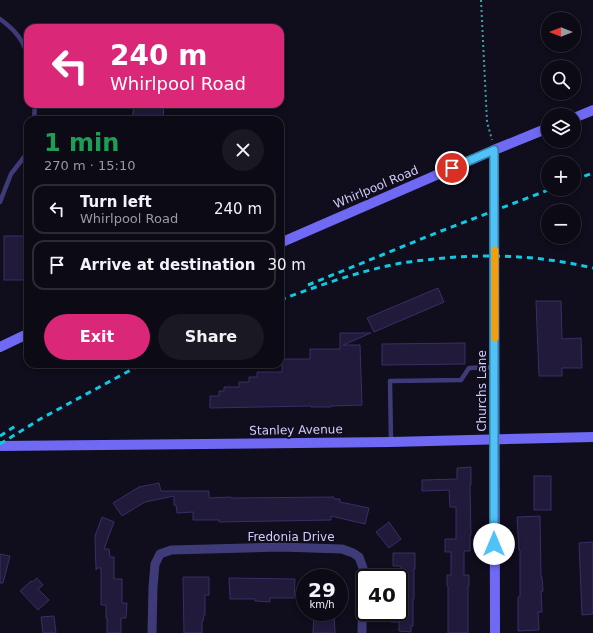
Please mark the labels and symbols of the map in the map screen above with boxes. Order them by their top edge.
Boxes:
north arrow [541,12,581,52]
pin [435,151,469,185]
street label: Whirlpool Road [332,163,420,211]
street label: Churchs Lane [475,350,489,432]
street label: Stanley Avenue [249,422,343,438]
position arrow [473,523,515,565]
street label: Fredonia Drive [247,530,335,544]
speed limit sign: 40 [356,569,408,621]

